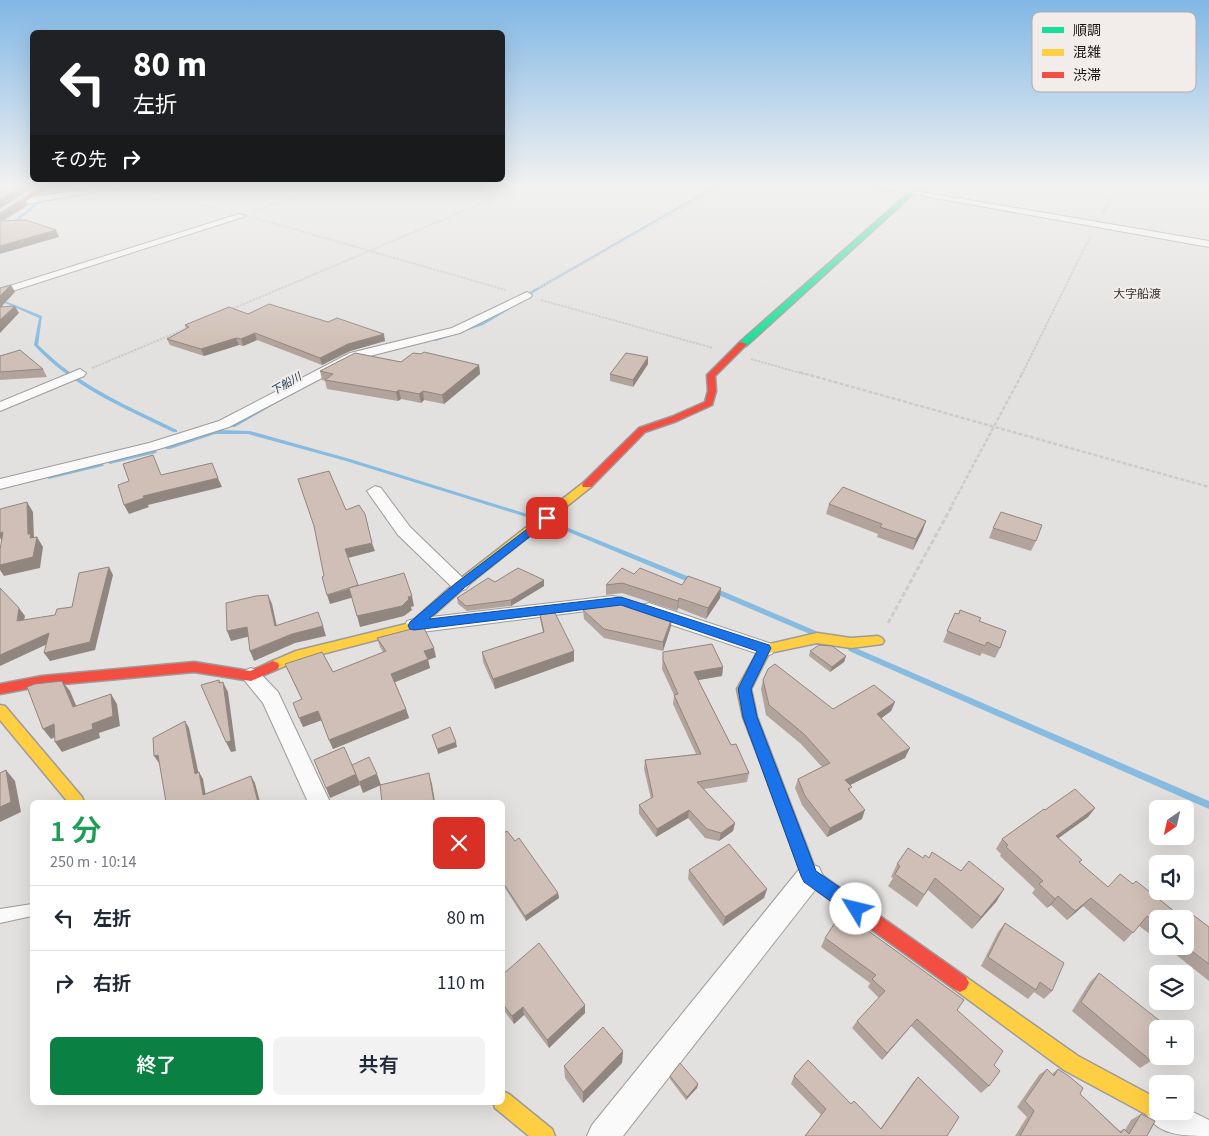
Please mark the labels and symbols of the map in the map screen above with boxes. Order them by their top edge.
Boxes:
legend [1032,12,1196,92]
text: 順調 [1073,21,1101,41]
text: 混雑 [1073,43,1101,63]
text: 渋滞 [1073,66,1101,86]
district label: 大字船渡 [1113,286,1161,303]
water label: 下船川 [268,369,305,399]
pin [526,497,568,539]
north arrow [1149,800,1194,845]
position arrow [829,882,881,934]

